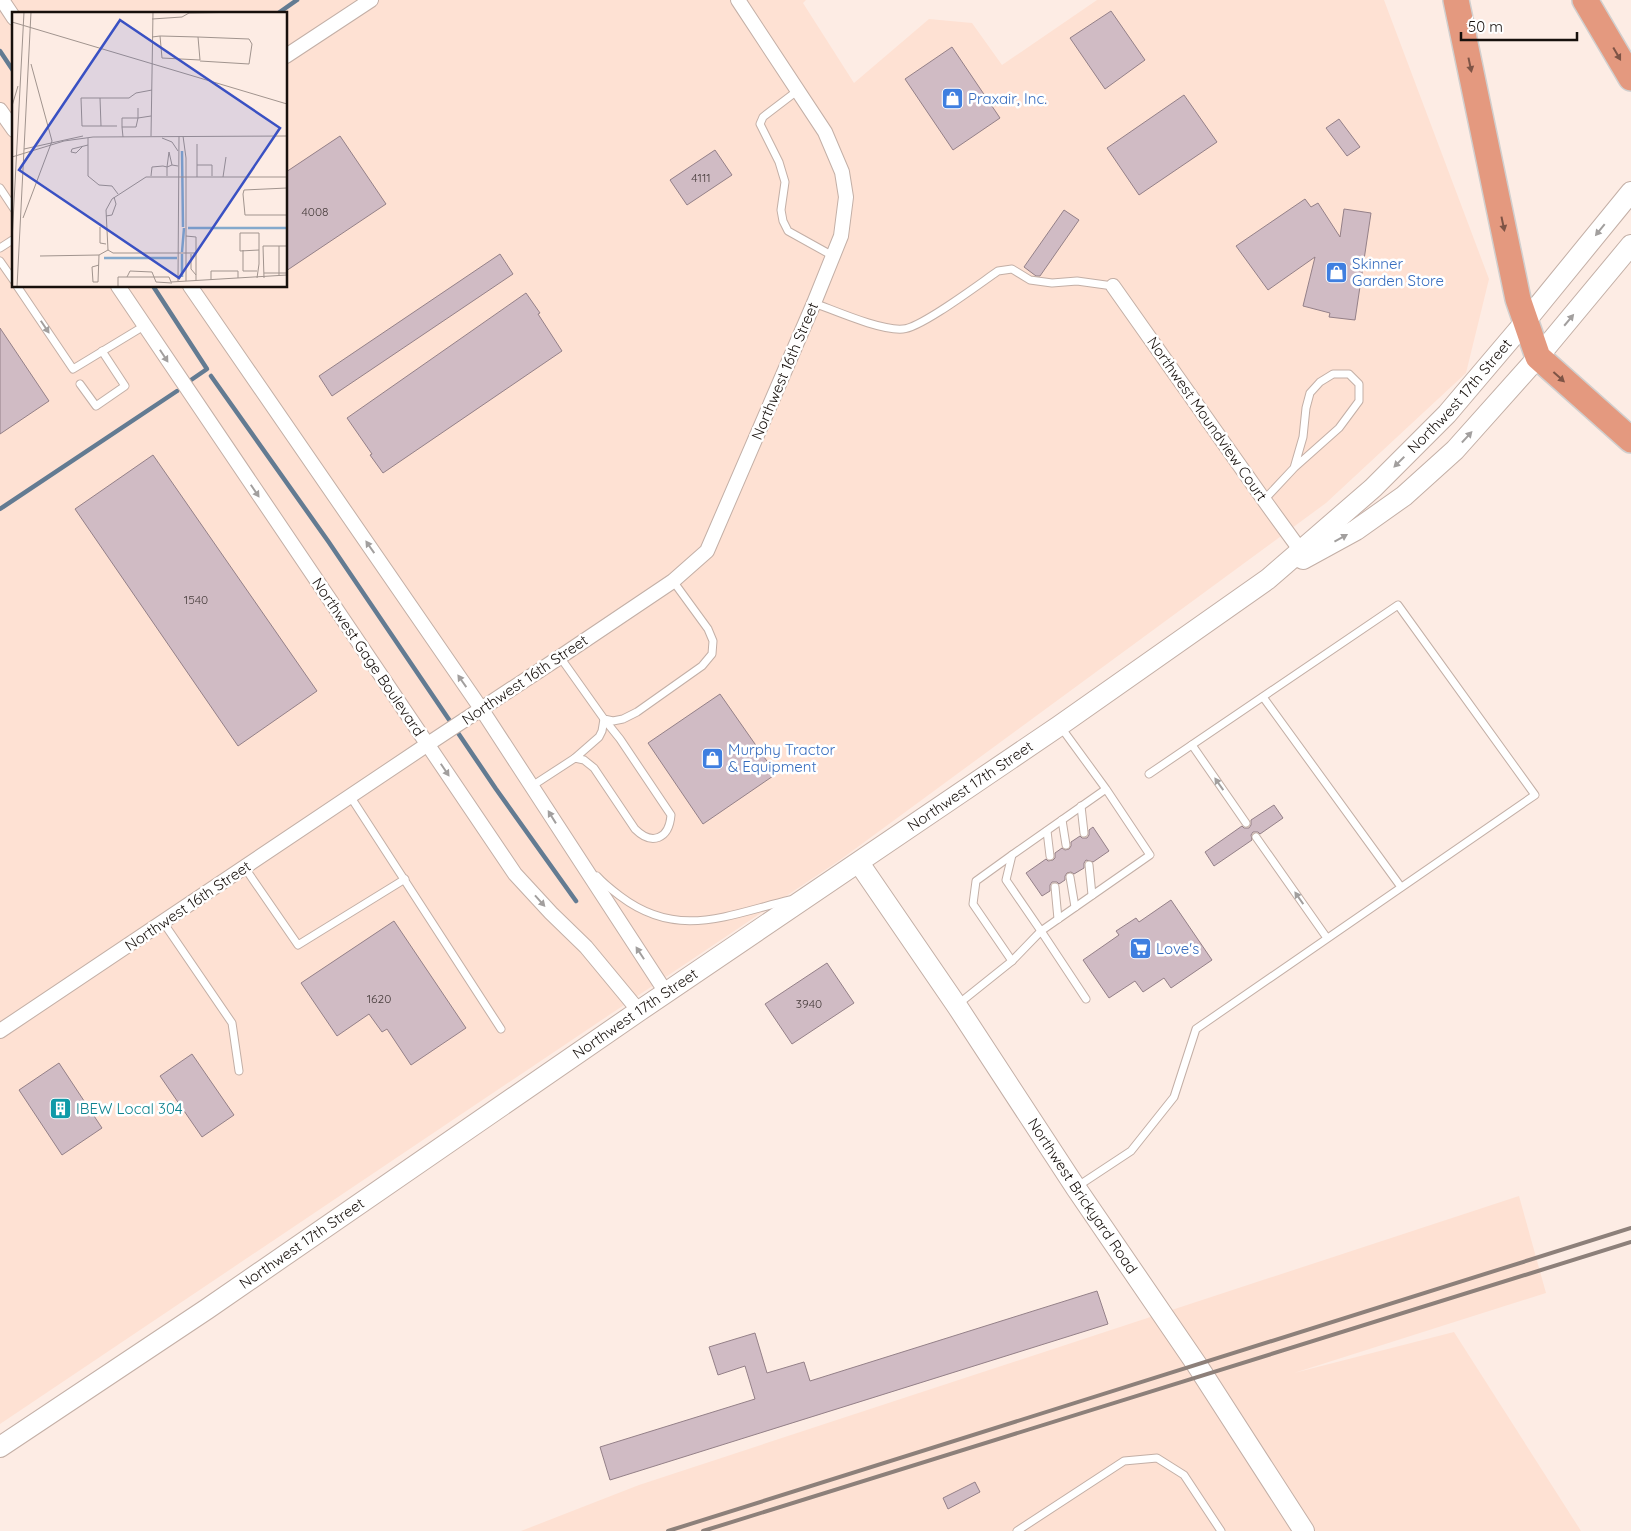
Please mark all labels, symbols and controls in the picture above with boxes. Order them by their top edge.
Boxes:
scale bar [1461,10,1577,42]
inset map [12,12,288,288]
text: 50 m [1468,17,1503,36]
one-way arrow [1612,48,1621,61]
one-way arrow [1466,57,1474,73]
shop icon: Praxair, Inc. [940,87,964,111]
place label: Praxair, Inc. [968,89,1047,108]
house number: 4111 [691,170,711,185]
house number: 4008 [301,204,329,219]
one-way arrow [1499,216,1507,232]
one-way arrow [1595,223,1606,236]
place label: Skinner Garden Store [1352,254,1444,290]
shop icon: Skinner Garden Store [1324,261,1348,285]
street label: Northwest 16th Street [747,299,822,442]
one-way arrow [1564,314,1575,327]
one-way arrow [40,320,50,333]
street label: Northwest Moundview Court [1143,333,1272,505]
street label: Northwest 17th Street [1403,335,1516,457]
one-way arrow [159,349,169,363]
one-way arrow [1553,371,1566,382]
one-way arrow [1461,431,1473,443]
one-way arrow [1393,456,1405,468]
one-way arrow [250,484,260,497]
one-way arrow [1335,534,1348,543]
one-way arrow [365,540,375,554]
street label: Northwest Gage Boulevard [308,574,429,740]
house number: 1540 [184,592,208,607]
street label: Northwest 16th Street [458,630,591,729]
one-way arrow [457,674,467,688]
street label: Northwest 17th Street [904,736,1036,835]
place label: Murphy Tractor & Equipment [728,740,836,776]
shop icon: Murphy Tractor & Equipment [700,747,724,771]
one-way arrow [440,763,450,776]
one-way arrow [1214,777,1224,791]
one-way arrow [547,810,556,823]
street label: Northwest 16th Street [121,856,254,955]
one-way arrow [1294,891,1304,905]
one-way arrow [534,895,546,907]
supermarket icon: Love's [1128,937,1152,961]
place label: Love's [1156,939,1199,958]
one-way arrow [635,946,645,960]
street label: Northwest 17th Street [569,964,701,1063]
house number: 1620 [367,991,391,1006]
house number: 3940 [796,996,822,1011]
building icon: IBEW Local 304 [48,1097,72,1121]
place label: IBEW Local 304 [76,1099,183,1118]
street label: Northwest Brickyard Road [1024,1114,1142,1277]
street label: Northwest 17th Street [235,1193,368,1293]

